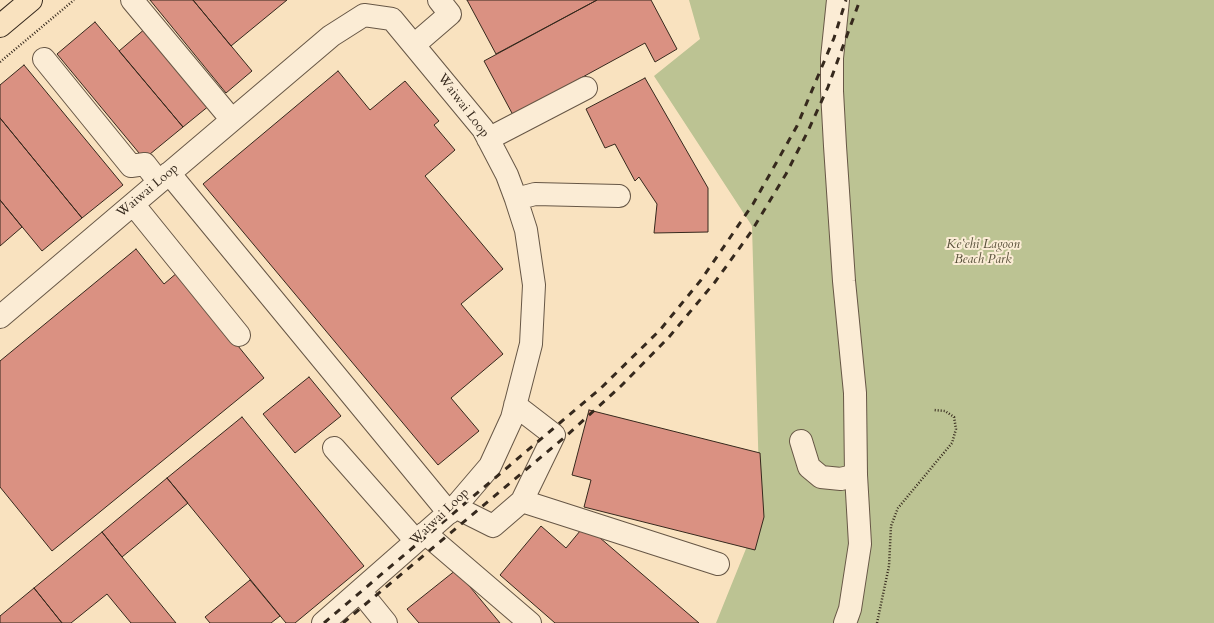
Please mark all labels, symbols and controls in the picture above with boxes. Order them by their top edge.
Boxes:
street label: Waiwai Loop [434,71,492,141]
street label: Waiwai Loop [114,161,182,221]
park label: Keʻehi Lagoon Beach Park [946,237,1020,268]
street label: Waiwai Loop [407,485,473,549]

